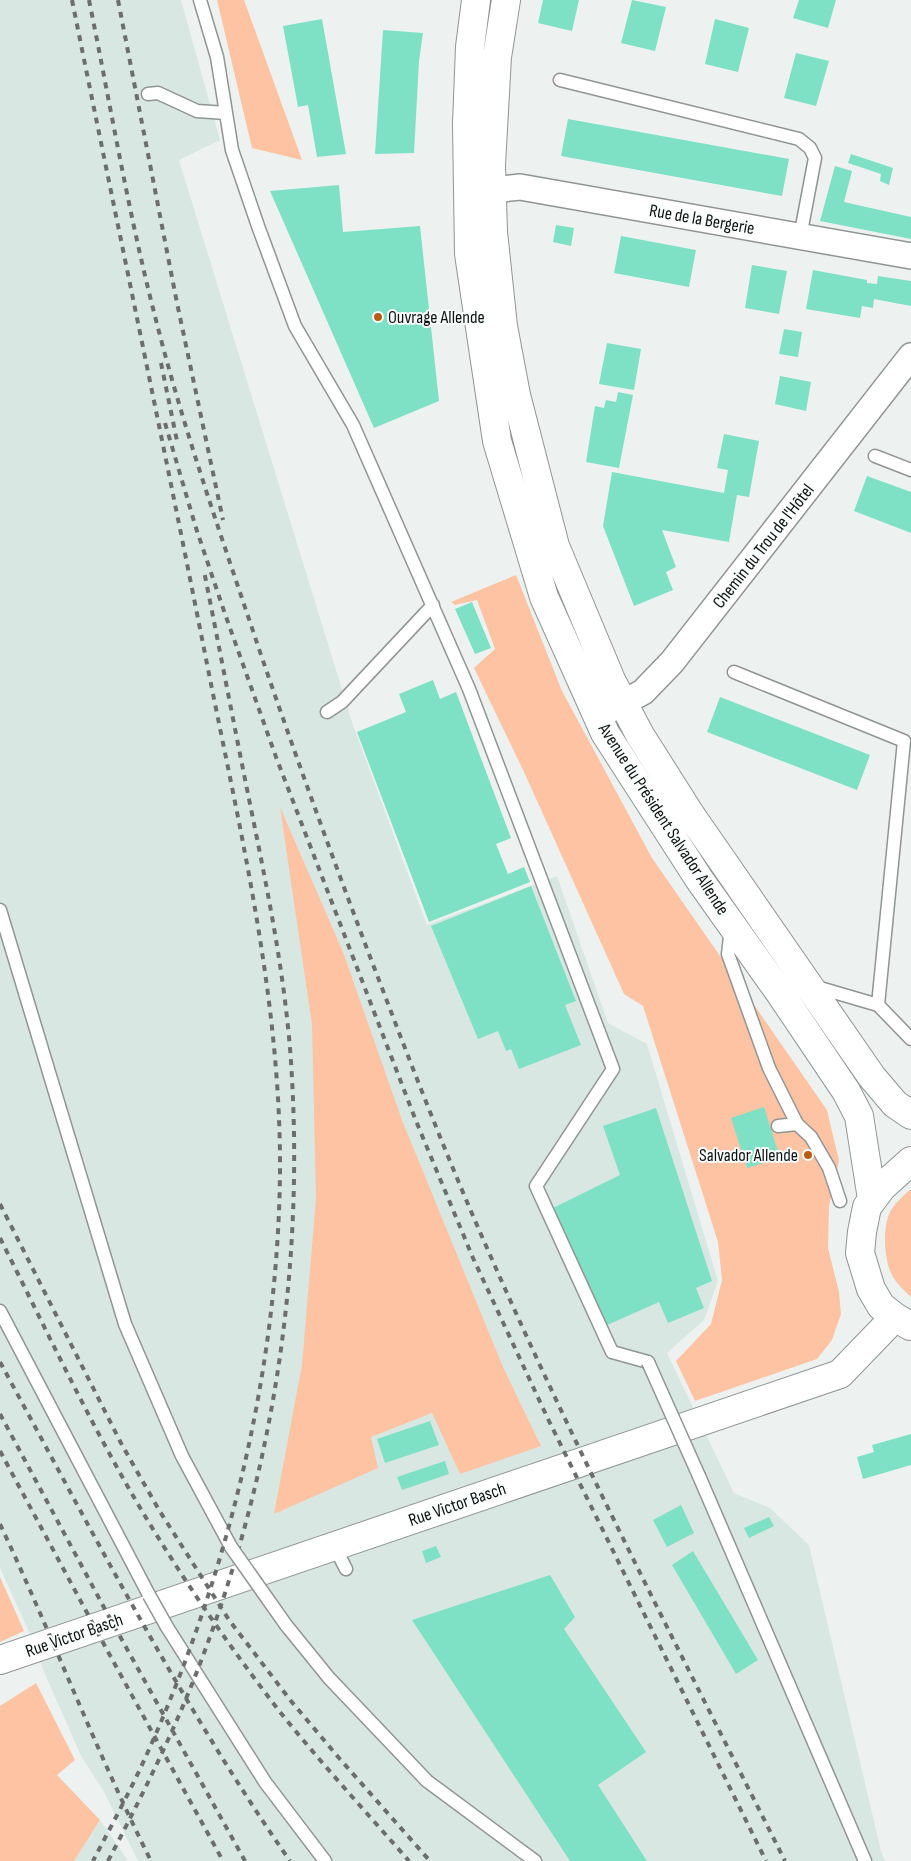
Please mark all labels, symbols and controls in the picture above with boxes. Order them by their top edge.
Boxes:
street label: Rue de la Bergerie [648,200,756,239]
place label: Ouvrage Allende [388,307,485,328]
marker: Ouvrage Allende [372,311,384,323]
street label: Chemin du Trou de l'Hôtel [708,480,818,613]
street label: Avenue du Président Salvador Allende [593,719,733,919]
place label: Salvador Allende [699,1145,798,1166]
marker: Salvador Allende [802,1149,814,1161]
street label: Rue Victor Basch [406,1478,509,1531]
street label: Rue Victor Basch [23,1609,126,1662]

